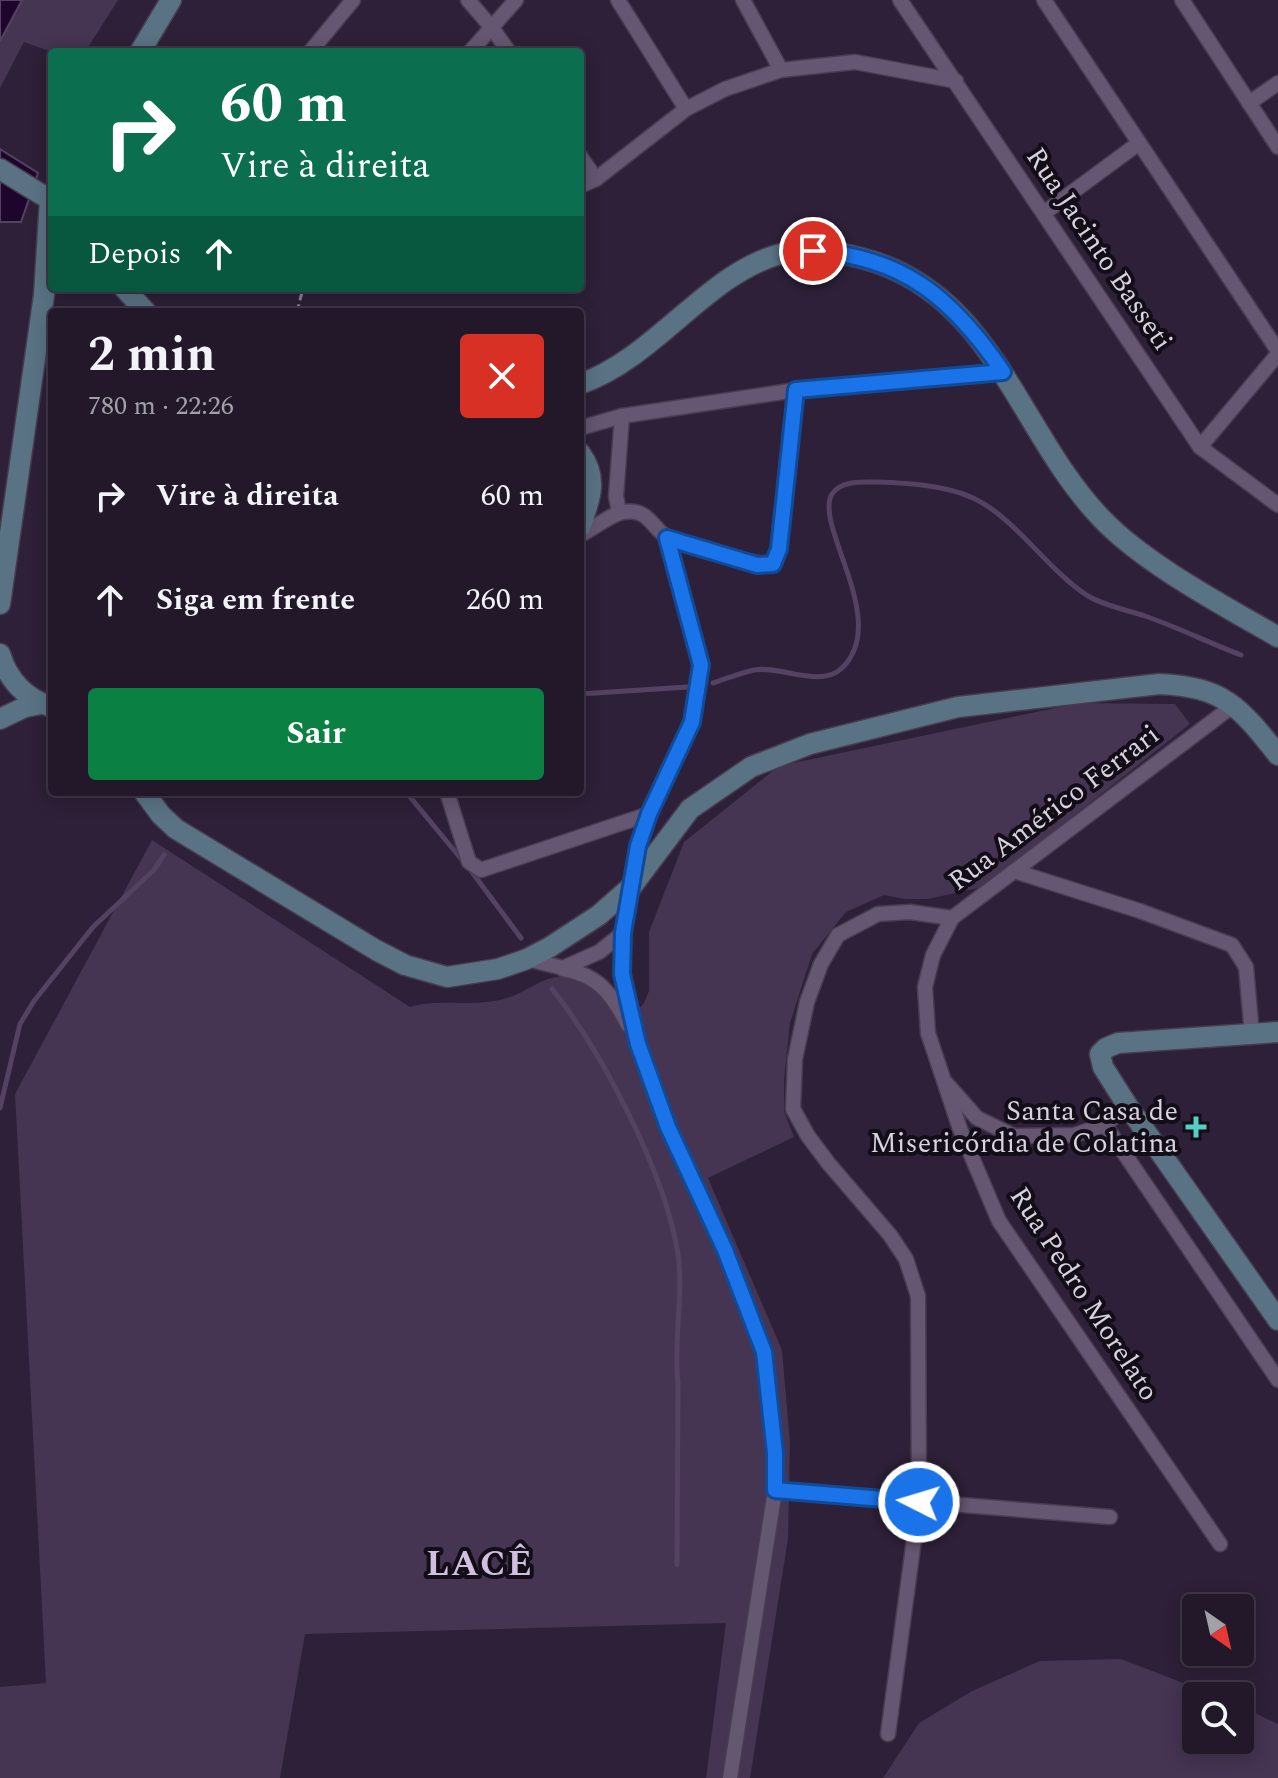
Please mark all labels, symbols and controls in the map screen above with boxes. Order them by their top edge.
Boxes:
text: 60 m [220,62,347,147]
icon: right [88,80,192,184]
text: Vire à direita [220,139,430,194]
street label: Rua Jacinto Basseti [1015,139,1183,359]
pin [779,217,847,285]
icon: arrive [791,229,835,273]
text: Depois [88,231,181,277]
icon: ahead [197,232,241,276]
text: 2 min [88,319,216,392]
button: close [460,334,544,418]
text: 780 m · 22:26 [88,386,234,426]
text: Vire à direita [156,473,339,519]
text: 60 m [481,473,544,519]
icon: right [88,474,132,518]
text: Siga em frente [156,577,355,623]
text: 260 m [466,577,544,623]
icon: ahead [88,578,132,622]
button: Sair [88,688,544,780]
street label: Rua Américo Ferrari [939,714,1169,902]
place label: Santa Casa de Misericórdia de Colatina [870,1090,1178,1165]
marker: Santa Casa de Misericórdia de Colatina [1185,1116,1207,1138]
street label: Rua Pedro Morelato [998,1178,1170,1410]
position arrow [877,1460,961,1544]
district label: LACÊ [426,1537,534,1592]
north arrow [1182,1594,1254,1666]
map controls [1182,1594,1254,1754]
button: search [1182,1682,1254,1754]

